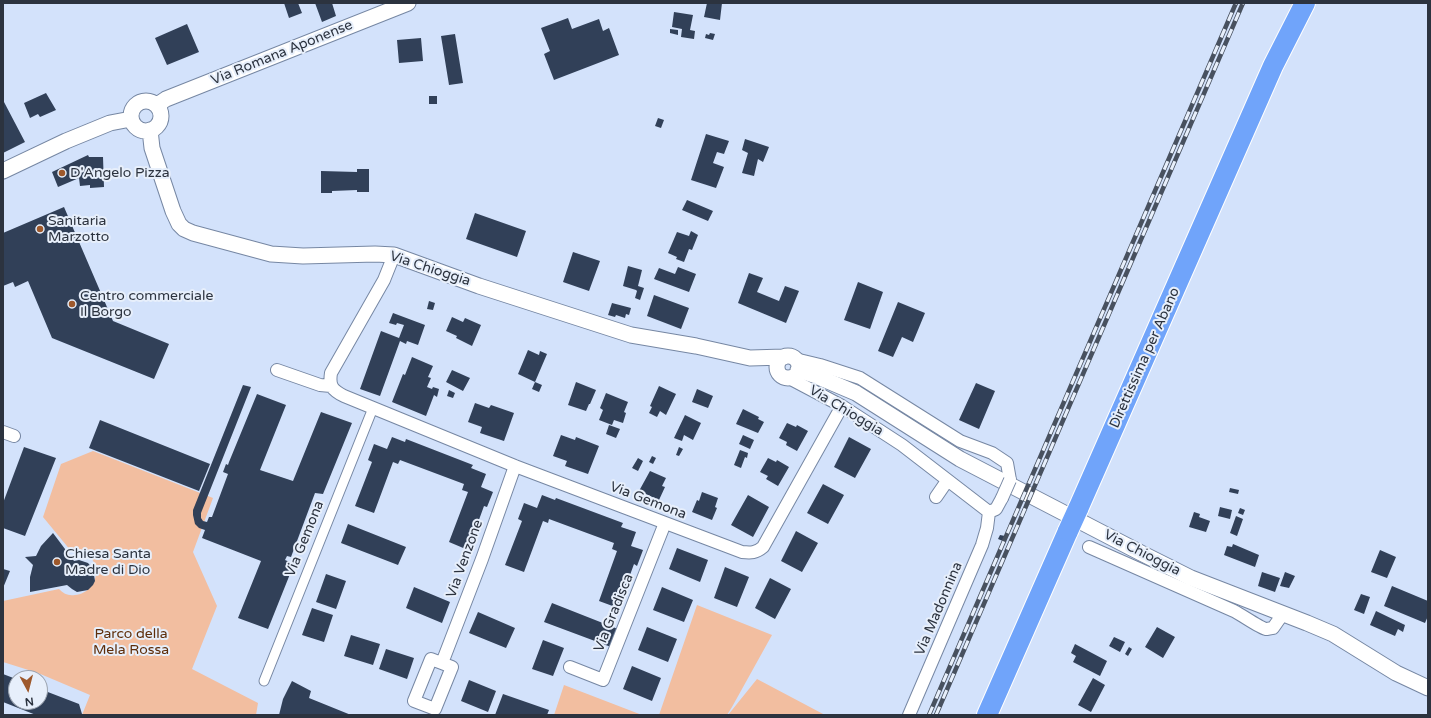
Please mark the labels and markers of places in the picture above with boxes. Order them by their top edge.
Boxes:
place label: D'Angelo Pizza [70,165,169,181]
marker: D'Angelo Pizza [57,168,67,178]
place label: Sanitaria Marzotto [48,213,109,246]
marker: Sanitaria Marzotto [35,224,45,234]
place label: Centro commerciale Il Borgo [80,288,213,320]
marker: Centro commerciale Il Borgo [67,299,77,309]
place label: Chiesa Santa Madre di Dio [65,546,151,578]
marker: Chiesa Santa Madre di Dio [52,557,62,567]

